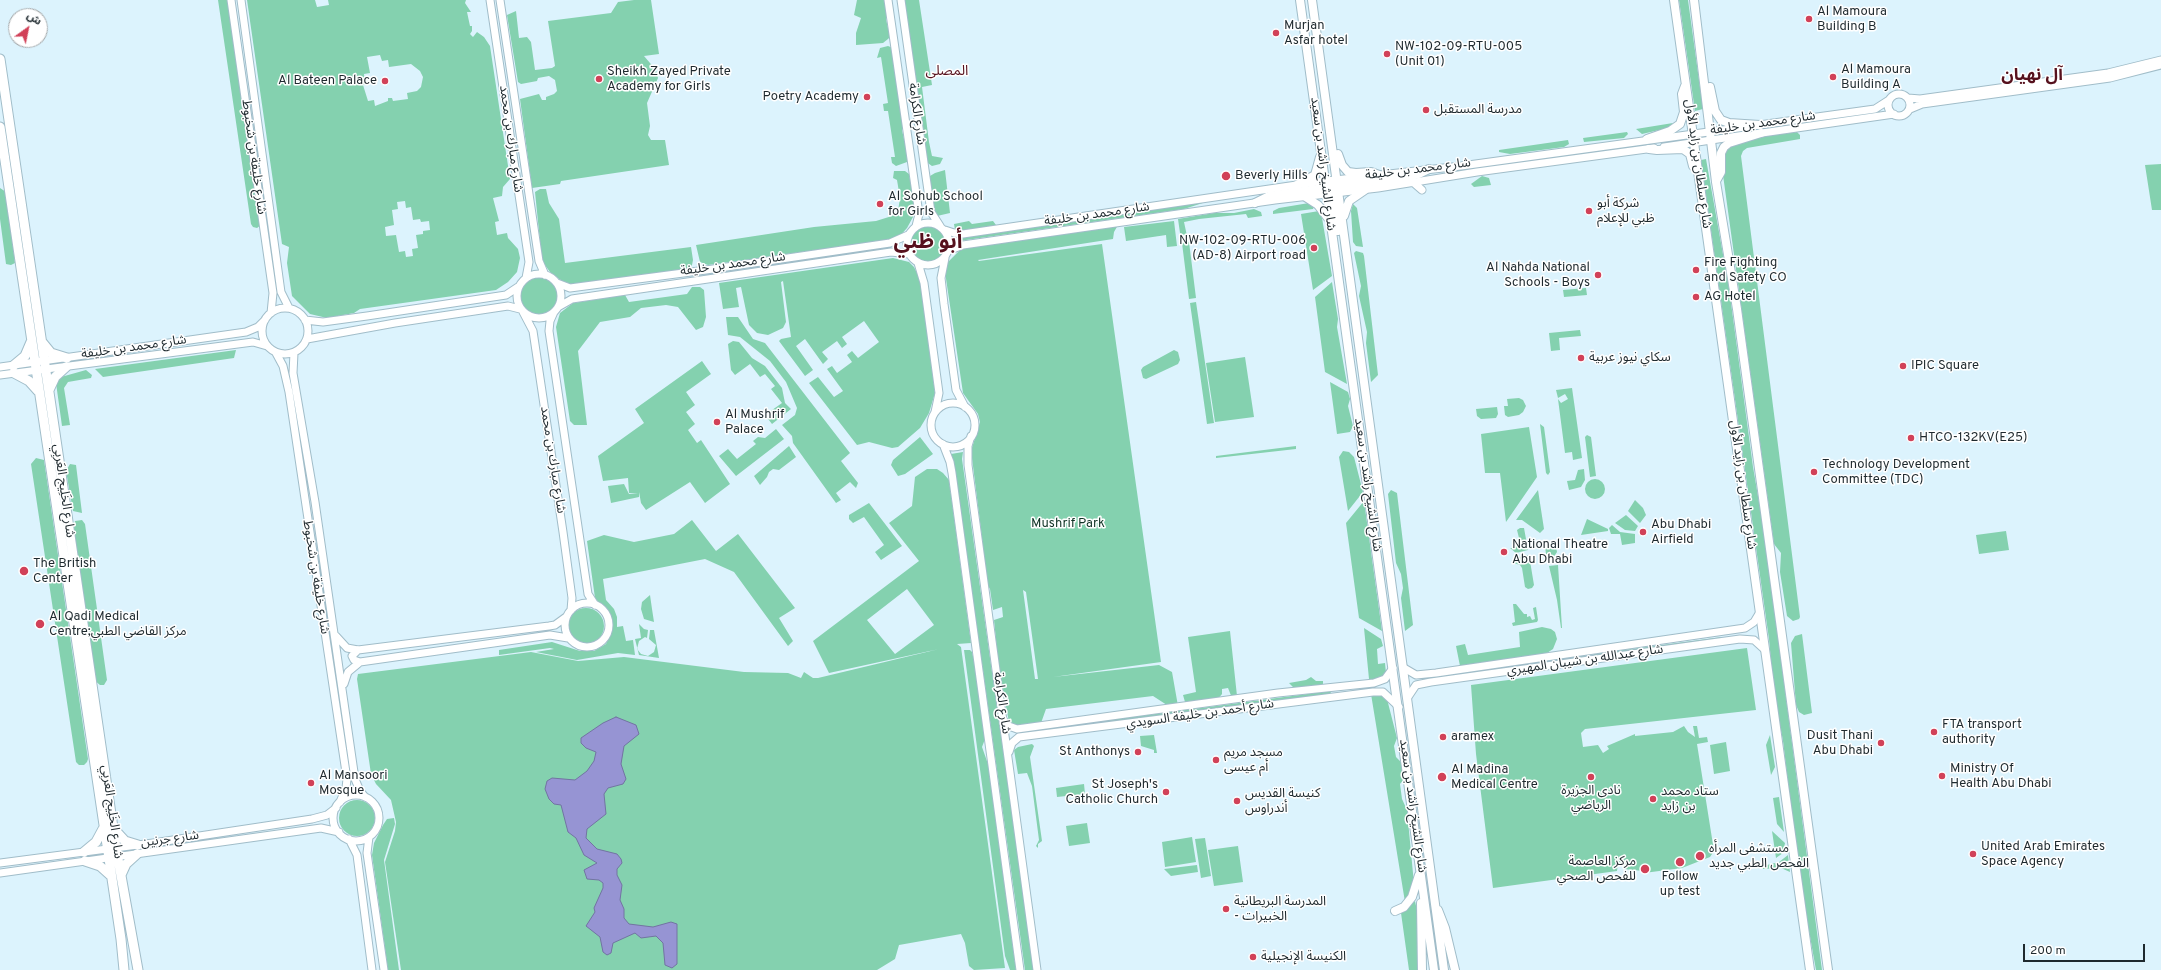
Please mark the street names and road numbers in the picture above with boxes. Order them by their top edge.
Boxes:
street label: شارع الكرامة [904,82,928,146]
street label: شارع مبارك بن محمد [495,84,525,194]
street label: شارع الشيخ راشد بن سعيد [1306,96,1338,232]
street label: شارع خليفة بن شخبوط [237,98,269,216]
street label: شارع سلطان بن زايد الأول [1680,98,1714,230]
street label: شارع محمد بن خليفة [1709,109,1817,139]
street label: شارع محمد بن خليفة [1364,156,1472,184]
street label: شارع محمد بن خليفة [1043,200,1151,230]
street label: شارع محمد بن خليفة [679,250,787,280]
street label: شارع محمد بن خليفة [80,333,188,363]
street label: شارع مبارك بن محمد [536,405,568,515]
street label: شارع الشيخ راشد بن سعيد [1350,417,1384,553]
street label: شارع سلطان بن زايد الأول [1725,419,1759,551]
street label: شارع الخَلِيج العَربِي [49,443,77,539]
street label: شارع خليفة بن شخبوط [298,519,332,635]
street label: شارع عبدالله بن شيبان المهيري [1506,642,1664,680]
street label: شارع الكرامة [989,671,1013,735]
street label: شارع أحمد بن خليفة السويدي [1125,697,1275,733]
street label: شارع الشيخ راشد بن سعيد [1395,738,1429,874]
street label: شارع الخَلِيج العَربِي [97,764,125,860]
street label: شارع جرنين [140,828,200,852]

